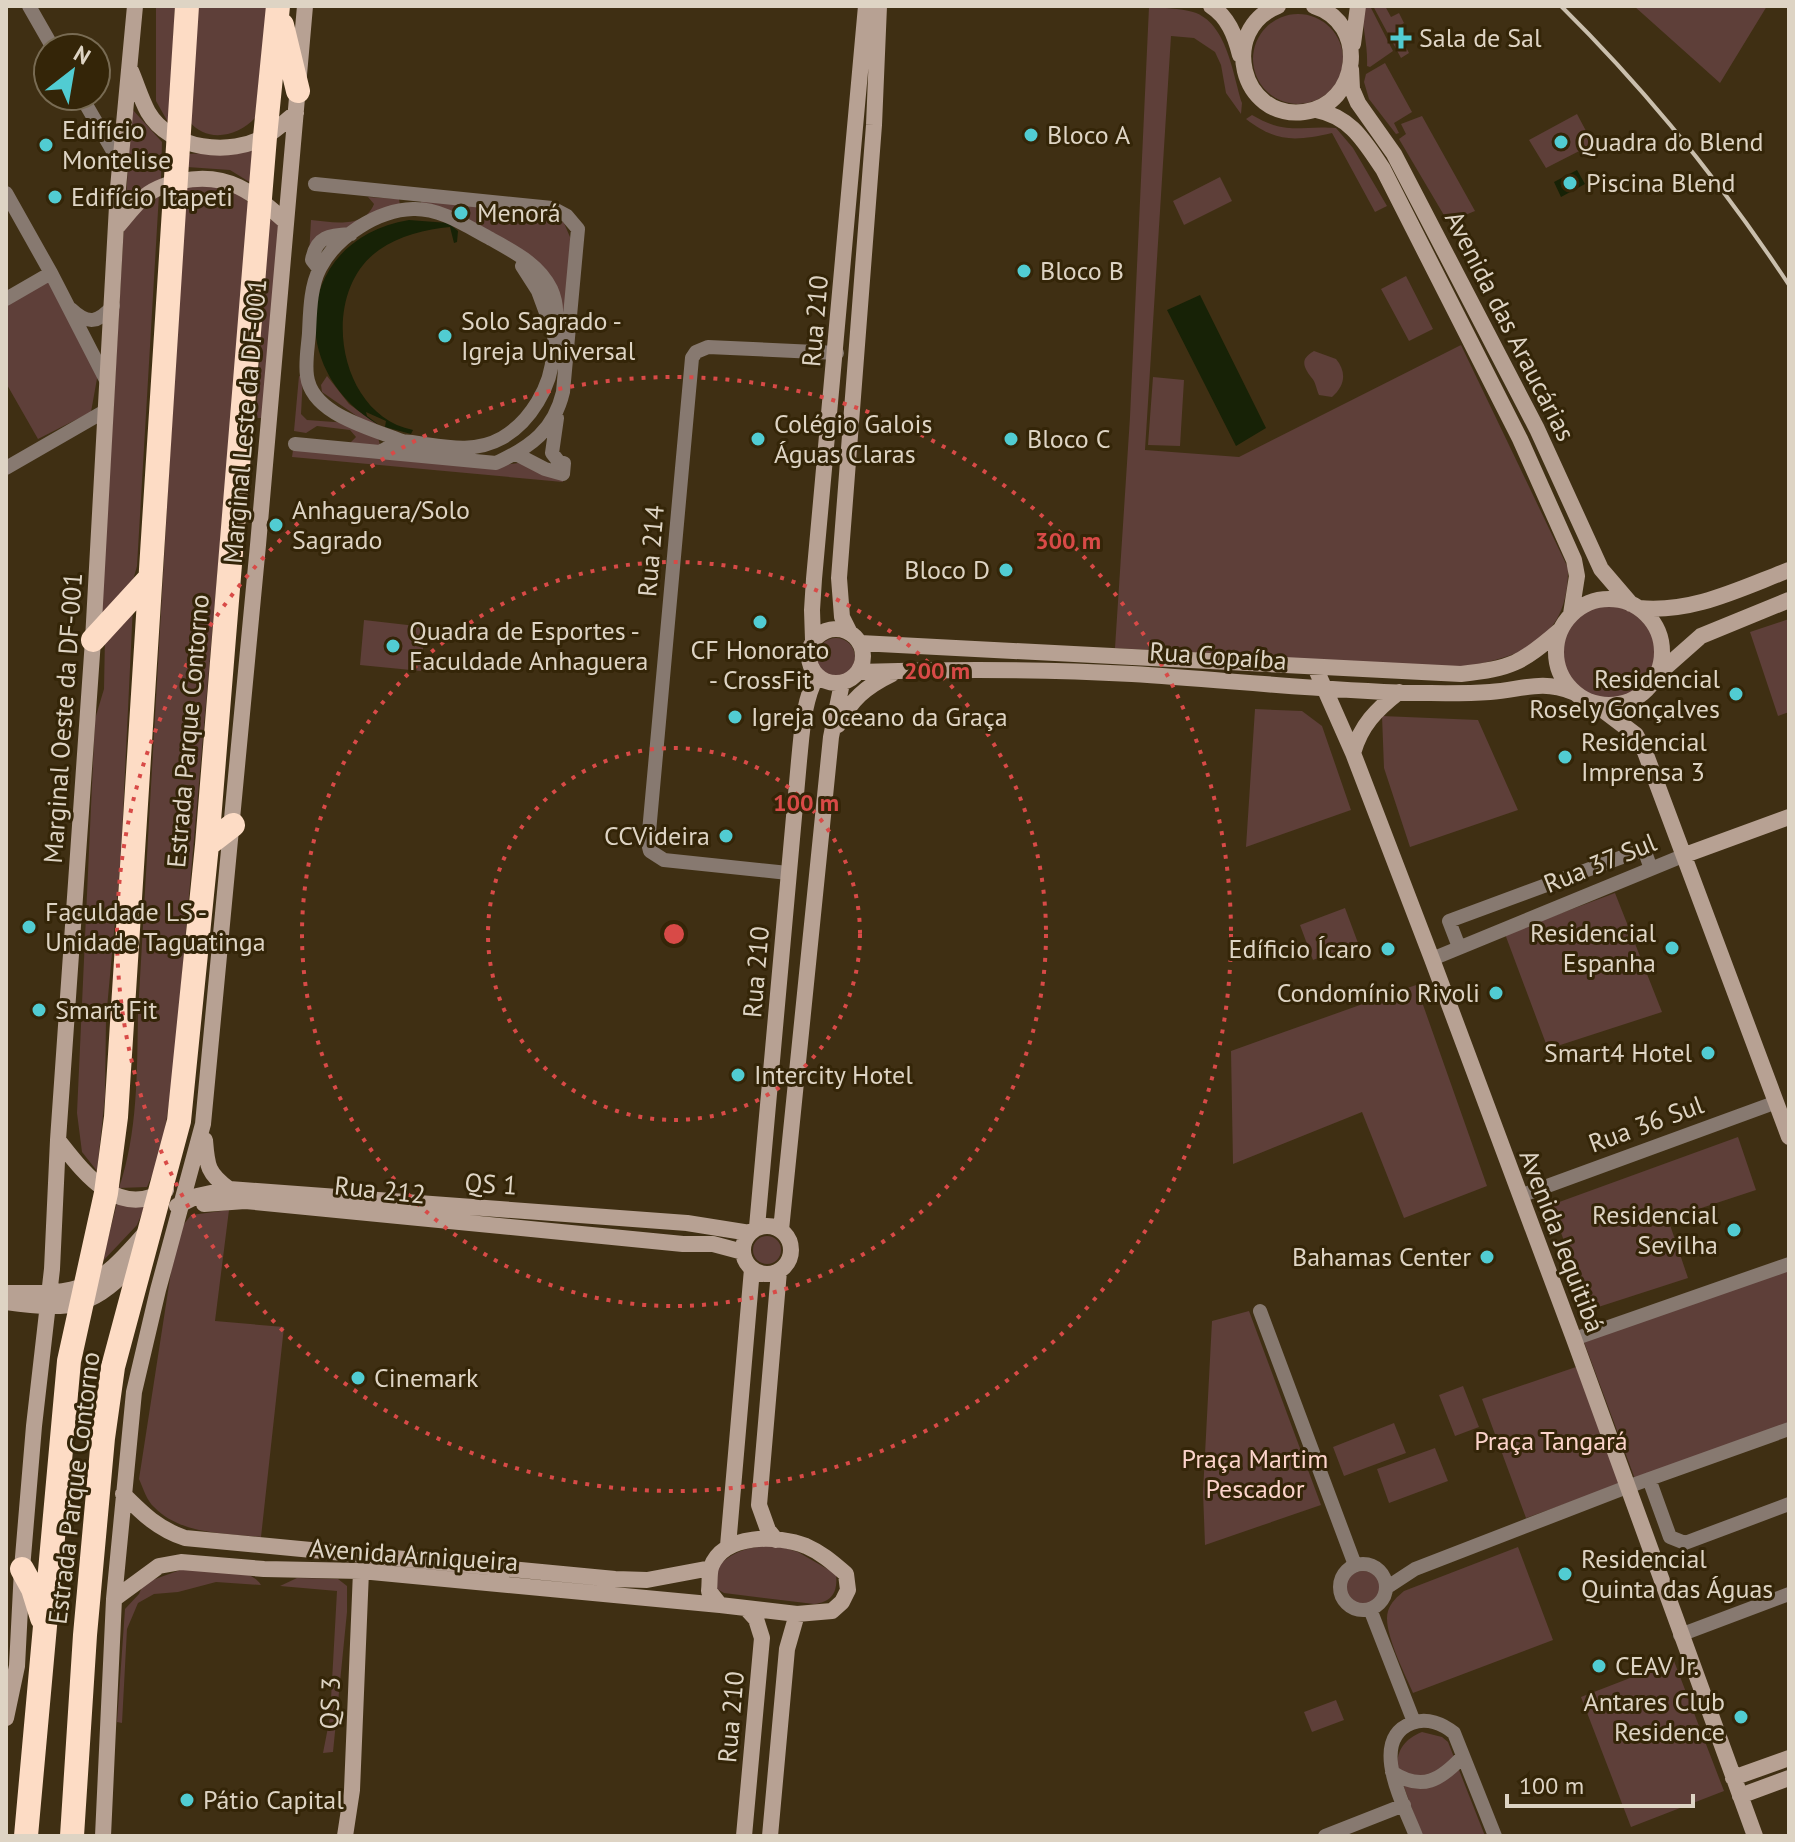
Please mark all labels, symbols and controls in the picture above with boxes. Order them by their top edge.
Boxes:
place label: Sala de Sal [1419,21,1542,54]
marker: Sala de Sal [1390,27,1412,49]
north arrow [32,32,112,112]
text: N [69,39,96,71]
place label: Edifício Montelise [62,113,171,176]
place label: Bloco A [1047,118,1130,151]
place label: Quadra do Blend [1577,125,1763,158]
marker: Bloco A [1022,126,1040,144]
marker: Quadra do Blend [1552,133,1570,151]
marker: Edifício Montelise [37,136,55,154]
place label: Piscina Blend [1586,166,1735,199]
marker: Piscina Blend [1561,174,1579,192]
place label: Edifício Itapeti [71,180,233,213]
marker: Edifício Itapeti [46,188,64,206]
place label: Menorá [477,196,561,229]
marker: Menorá [452,204,470,222]
street label: Avenida das Araucárias [1438,205,1583,446]
place label: Bloco B [1040,254,1124,287]
marker: Bloco B [1015,262,1033,280]
street label: Rua 210 [794,274,835,368]
street label: Marginal Leste da DF-001 [216,277,273,565]
place label: Solo Sagrado - Igreja Universal [461,304,636,367]
marker: Solo Sagrado - Igreja Universal [436,327,454,345]
place label: Colégio Galois Águas Claras [774,407,932,470]
place label: Bloco C [1027,422,1111,455]
marker: Colégio Galois Águas Claras [749,430,767,448]
marker: Bloco C [1002,430,1020,448]
place label: Anhaguera/Solo Sagrado [292,493,470,556]
street label: Rua 214 [630,504,671,598]
marker: Anhaguera/Solo Sagrado [267,516,285,534]
text: 300 m [1035,525,1101,556]
place label: Bloco D [904,553,990,586]
marker: Bloco D [997,561,1015,579]
street label: Marginal Oeste da DF-001 [36,571,89,865]
street label: Estrada Parque Contorno [159,593,216,869]
marker: CF Honorato - CrossFit [751,613,769,631]
place label: Quadra de Esportes - Faculdade Anhaguera [409,614,648,677]
place label: CF Honorato - CrossFit [691,633,830,696]
street label: Rua Copaíba [1148,634,1288,677]
marker: Quadra de Esportes - Faculdade Anhaguera [384,637,402,655]
text: 200 m [904,655,970,686]
place label: Residencial Rosely Gonçalves [1529,662,1720,725]
marker: Residencial Rosely Gonçalves [1727,685,1745,703]
place label: Igreja Oceano da Graça [751,700,1008,733]
marker: Igreja Oceano da Graça [726,708,744,726]
place label: Residencial Imprensa 3 [1581,725,1707,788]
marker: Residencial Imprensa 3 [1556,748,1574,766]
text: 100 m [773,787,839,818]
place label: CCVideira [604,819,710,852]
street label: Rua 37 Sul [1539,825,1661,900]
marker: CCVideira [717,827,735,845]
place label: Faculdade LS - Unidade Taguatinga [45,895,266,958]
place label: Residencial Espanha [1530,916,1656,979]
marker: Faculdade LS - Unidade Taguatinga [20,918,38,936]
centre of rings [660,920,688,948]
street label: Rua 210 [735,925,776,1019]
place label: Edíficio Ícaro [1229,932,1372,965]
marker: Residencial Espanha [1663,939,1681,957]
marker: Edíficio Ícaro [1379,940,1397,958]
place label: Condomínio Rivoli [1277,976,1480,1009]
marker: Condomínio Rivoli [1487,984,1505,1002]
place label: Smart Fit [55,993,158,1026]
marker: Smart Fit [30,1001,48,1019]
place label: Smart4 Hotel [1544,1036,1692,1069]
marker: Smart4 Hotel [1699,1044,1717,1062]
place label: Intercity Hotel [754,1058,913,1091]
marker: Intercity Hotel [729,1066,747,1084]
street label: Rua 36 Sul [1584,1087,1708,1160]
street label: Avenida Jequitibá [1512,1145,1612,1337]
street label: QS 1 [464,1165,518,1202]
street label: Rua 212 [333,1168,427,1211]
place label: Residencial Sevilha [1592,1198,1718,1261]
marker: Residencial Sevilha [1725,1221,1743,1239]
place label: Bahamas Center [1292,1240,1471,1273]
marker: Bahamas Center [1478,1248,1496,1266]
street label: Estrada Parque Contorno [40,1350,107,1626]
place label: Cinemark [374,1361,479,1394]
marker: Cinemark [349,1369,367,1387]
park label: Praça Tangará [1474,1424,1628,1457]
park label: Praça Martim Pescador [1182,1442,1328,1505]
street label: Avenida Arniqueira [309,1531,519,1578]
place label: Residencial Quinta das Águas [1581,1542,1773,1605]
marker: Residencial Quinta das Águas [1556,1565,1574,1583]
place label: CEAV Jr. [1615,1649,1699,1682]
marker: CEAV Jr. [1590,1657,1608,1675]
street label: Rua 210 [710,1670,751,1764]
street label: QS 3 [312,1676,347,1730]
place label: Antares Club Residence [1583,1685,1725,1748]
marker: Antares Club Residence [1732,1708,1750,1726]
scale bar [1507,1758,1693,1808]
text: 100 m [1519,1770,1584,1801]
place label: Pátio Capital [203,1783,344,1816]
marker: Pátio Capital [178,1791,196,1809]

